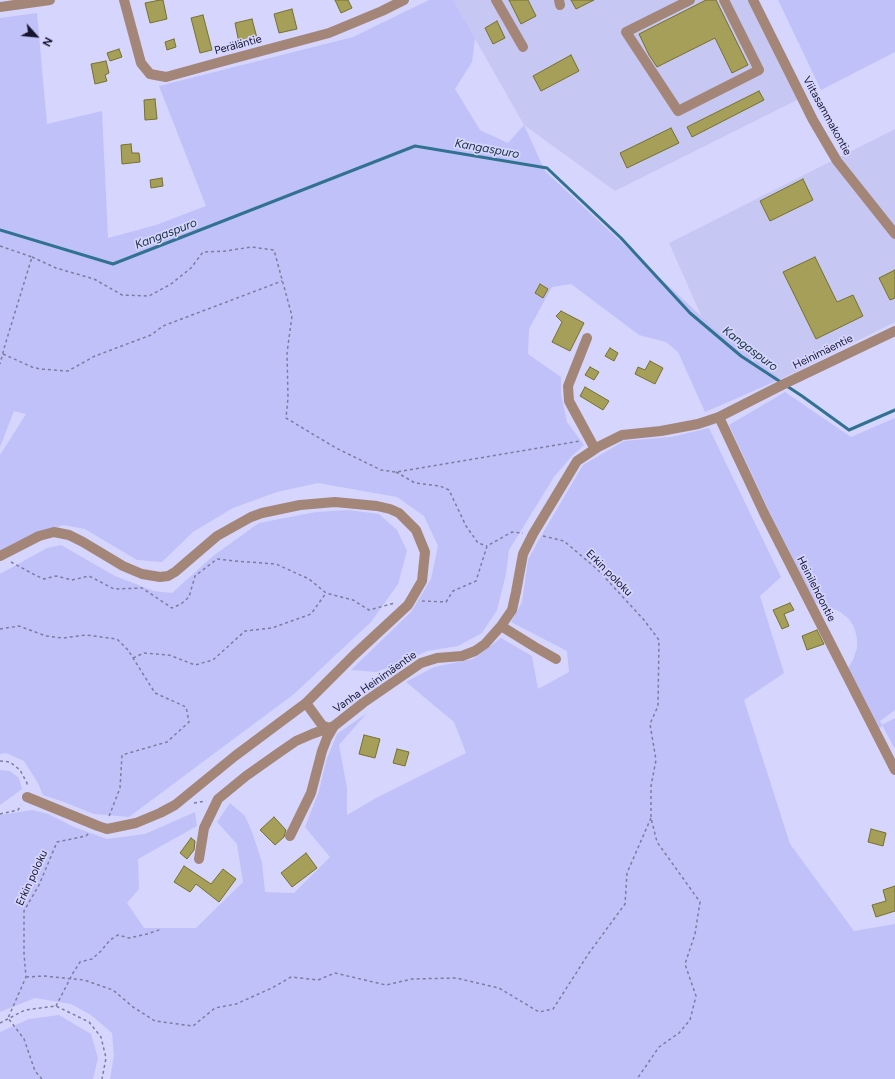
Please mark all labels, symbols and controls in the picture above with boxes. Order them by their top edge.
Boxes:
north arrow [16,16,56,56]
street label: Peräläntie [213,32,263,58]
text: N [39,35,55,48]
street label: Viitasammakontie [800,74,854,158]
water label: Kangaspuro [453,136,521,162]
water label: Kangaspuro [133,216,199,252]
water label: Kangaspuro [720,324,780,374]
street label: Heinimäentie [791,332,855,372]
street label: Erkin poloku [583,547,635,599]
street label: Heinilehdontie [794,554,838,624]
street label: Vanha Heinimäentie [331,648,419,716]
street label: Erkin poloku [13,848,51,908]

